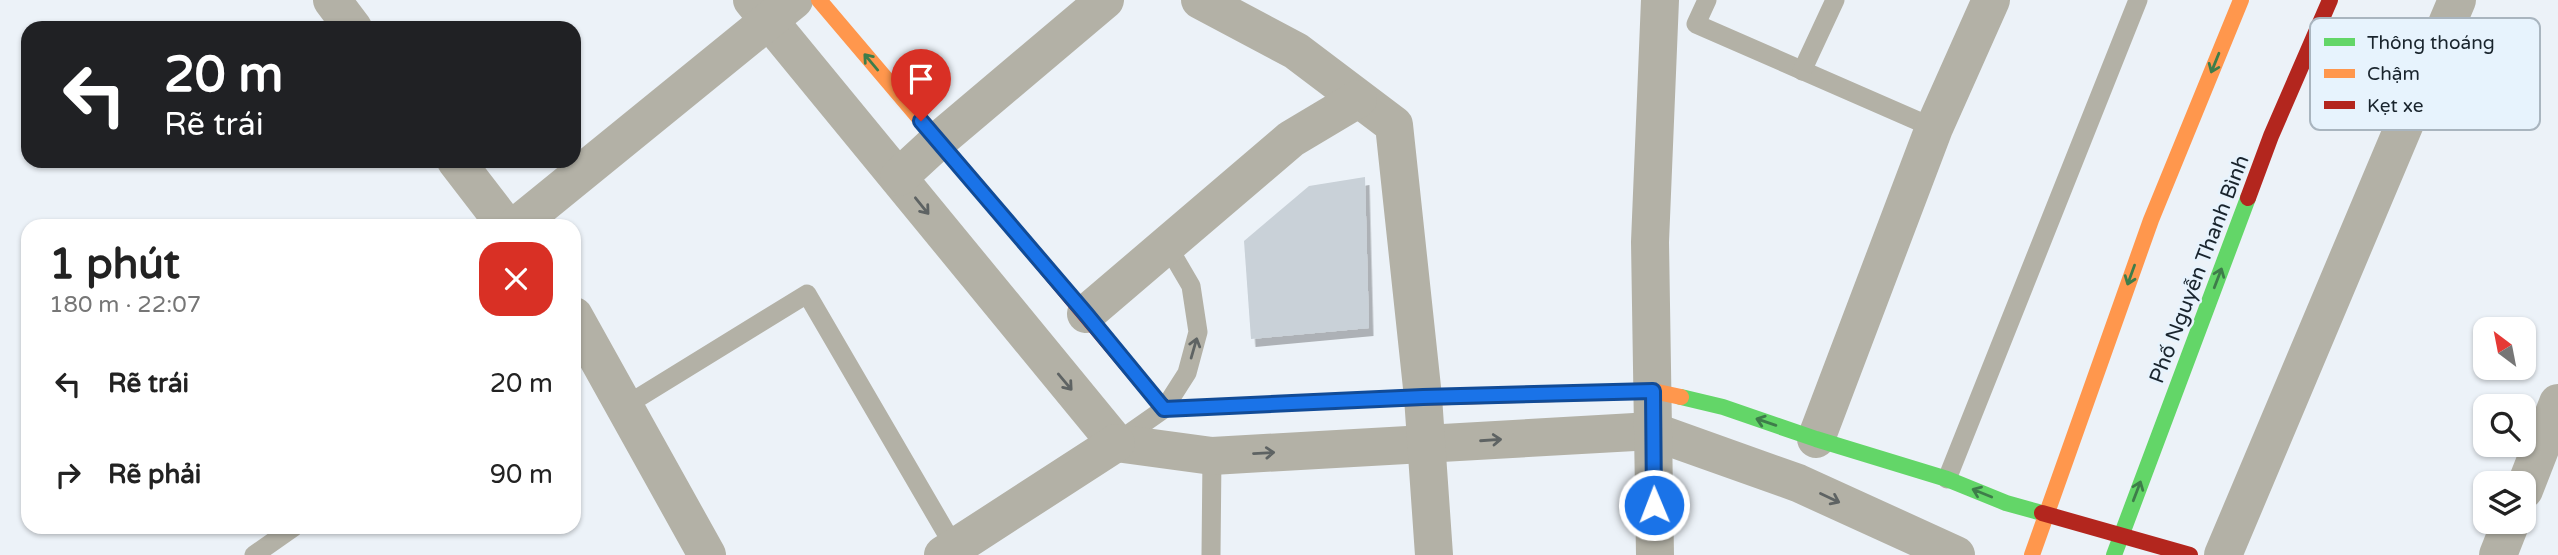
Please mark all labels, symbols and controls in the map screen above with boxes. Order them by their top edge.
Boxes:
legend [2310,18,2540,130]
text: Thông thoáng [2367,32,2495,54]
text: 20 m [164,46,283,105]
icon: left [49,49,140,140]
pin [891,49,951,121]
one-way arrow [2208,52,2221,74]
one-way arrow [863,53,879,71]
icon: arrive [902,60,940,98]
text: Chậm [2367,63,2420,85]
text: Kẹt xe [2367,95,2423,117]
text: Rẽ trái [164,106,264,144]
street label: Phố Nguyễn Thanh Bình [2144,152,2255,387]
one-way arrow [914,196,929,214]
text: 1 phút [49,239,180,290]
button: close [479,242,553,316]
one-way arrow [2124,263,2137,285]
one-way arrow [2212,267,2225,289]
text: 180 m · 22:07 [49,291,201,319]
north arrow [2473,317,2536,380]
map controls [2473,317,2536,534]
one-way arrow [1188,337,1201,360]
icon: left [49,365,87,403]
text: Rẽ trái [108,368,189,399]
text: 20 m [490,368,553,399]
one-way arrow [1057,373,1073,391]
button: search [2473,394,2536,457]
one-way arrow [1755,415,1777,427]
one-way arrow [1479,434,1502,447]
one-way arrow [1252,446,1274,459]
icon: right [49,456,87,494]
text: Rẽ phải [108,459,201,490]
text: 90 m [490,459,553,490]
position arrow [1617,468,1691,542]
button: layers [2473,471,2536,534]
one-way arrow [2132,480,2145,502]
one-way arrow [1972,485,1993,498]
one-way arrow [1819,492,1840,505]

